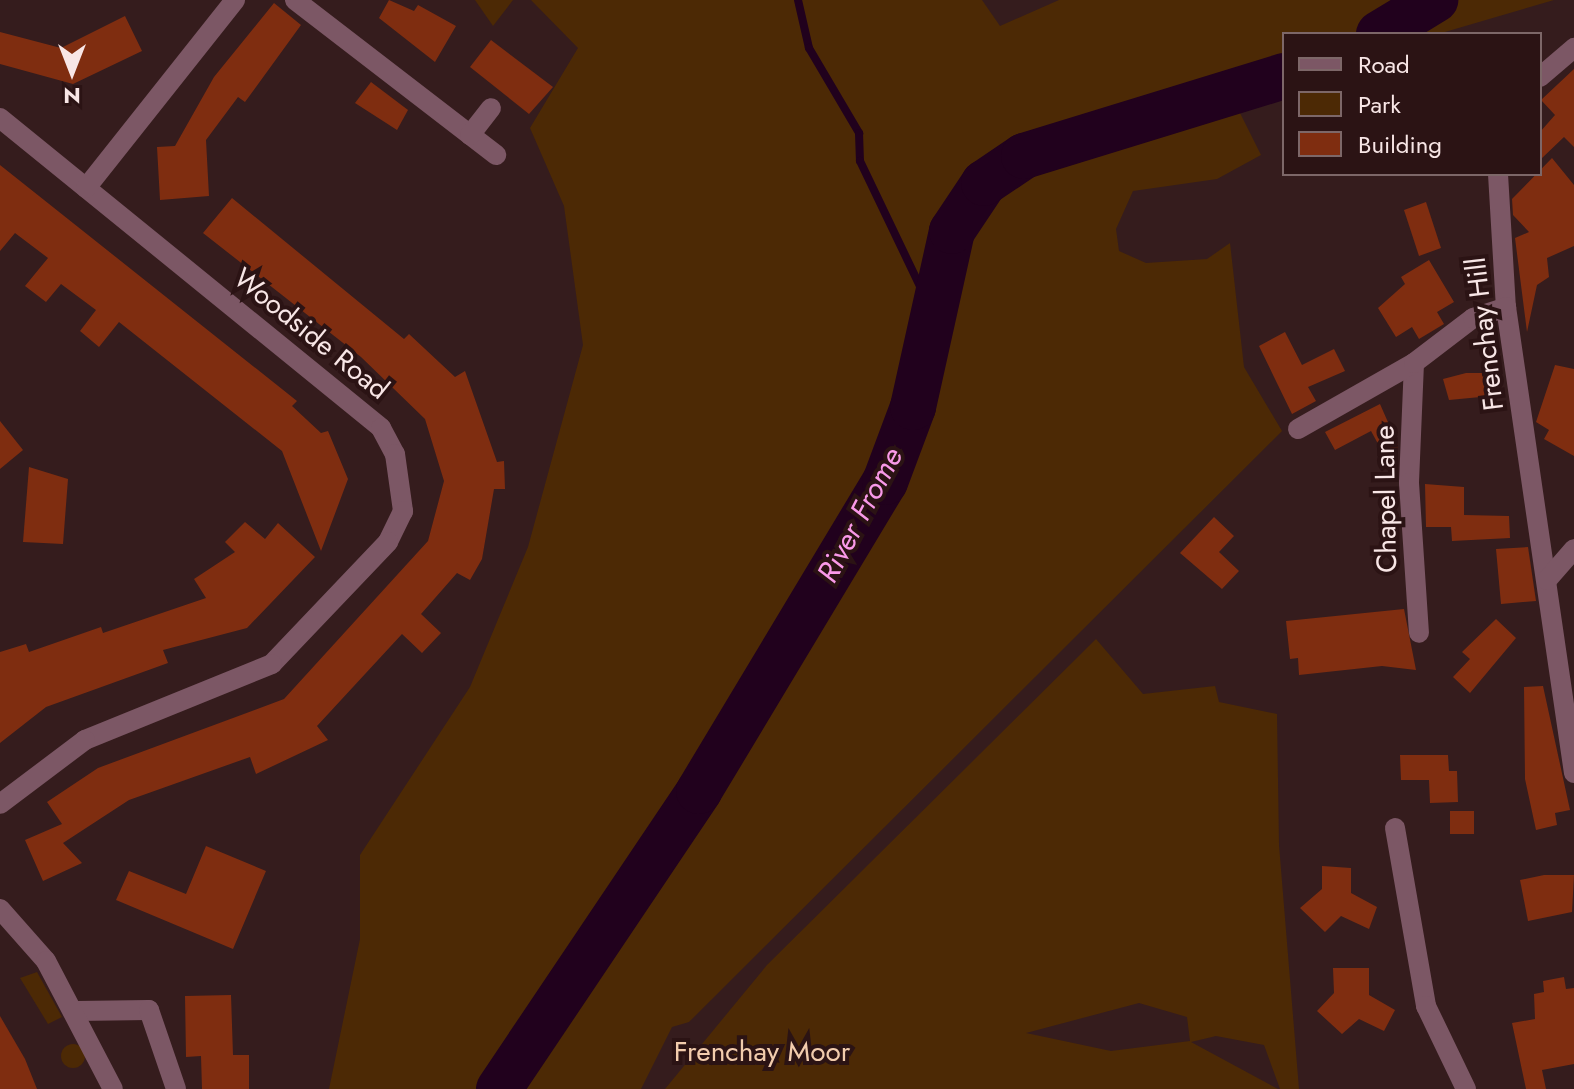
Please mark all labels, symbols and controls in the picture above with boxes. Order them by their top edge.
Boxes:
north arrow [32,32,112,112]
legend [1282,32,1542,176]
text: Road [1358,47,1410,82]
text: N [63,80,81,112]
text: Park [1358,87,1401,122]
text: Building [1358,127,1442,162]
street label: Frenchay Hill [1459,255,1511,413]
street label: Woodside Road [227,261,395,407]
street label: Chapel Lane [1368,425,1404,573]
water label: River Frome [810,442,910,588]
park label: Frenchay Moor [674,1035,850,1069]

